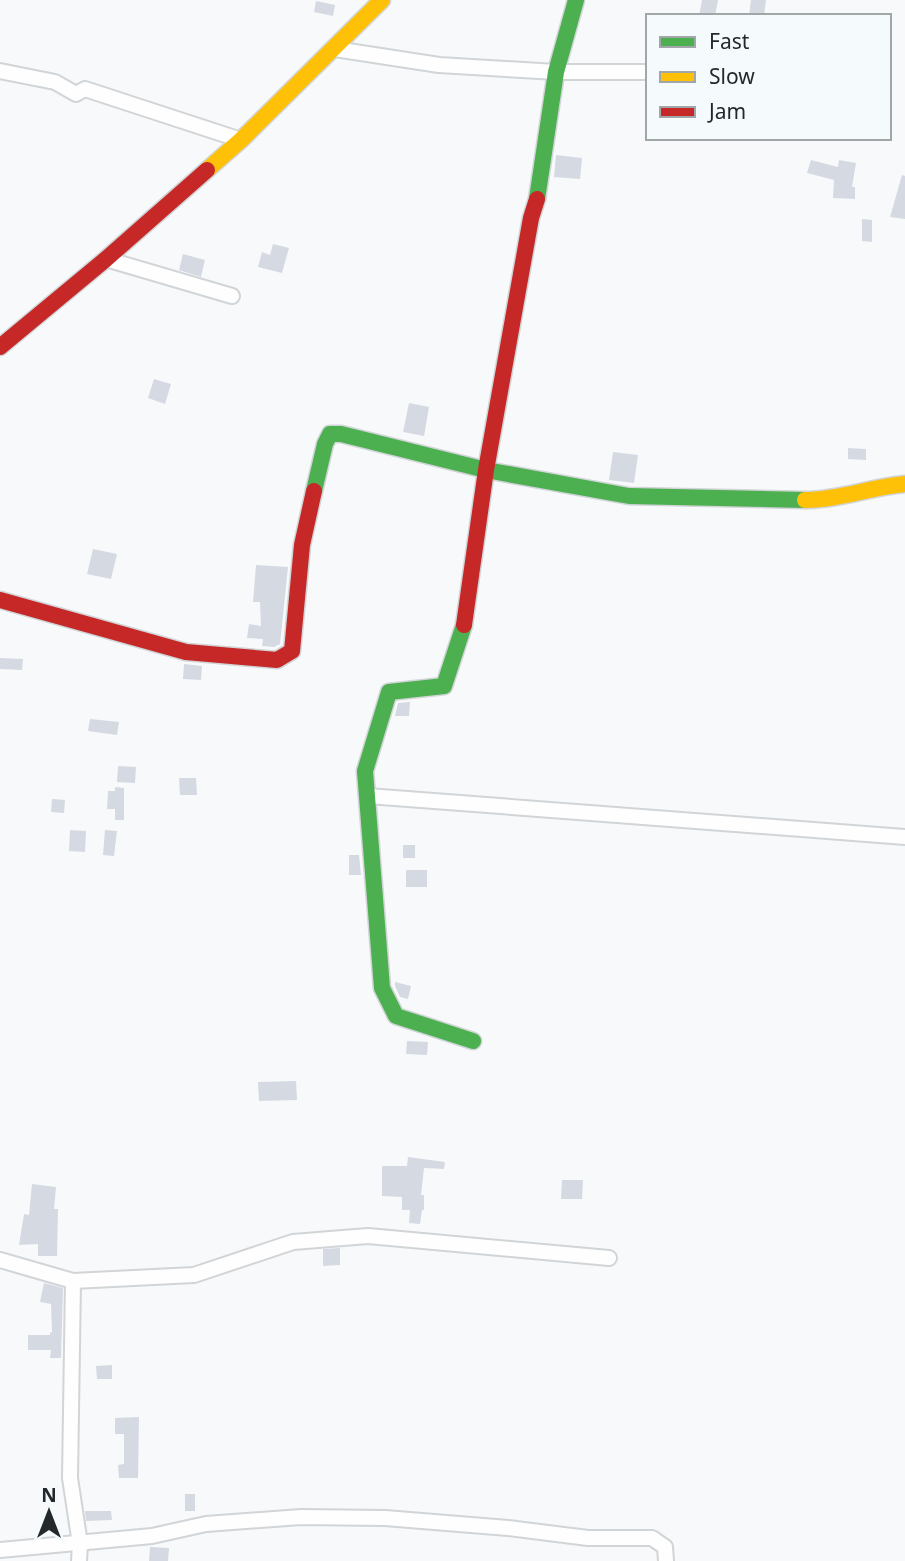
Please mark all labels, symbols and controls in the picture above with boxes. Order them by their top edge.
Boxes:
legend [646,14,891,140]
text: Fast [709,27,750,55]
text: Slow [709,62,755,90]
text: Jam [707,97,746,125]
north arrow [14,1477,84,1547]
text: N [41,1482,57,1508]

